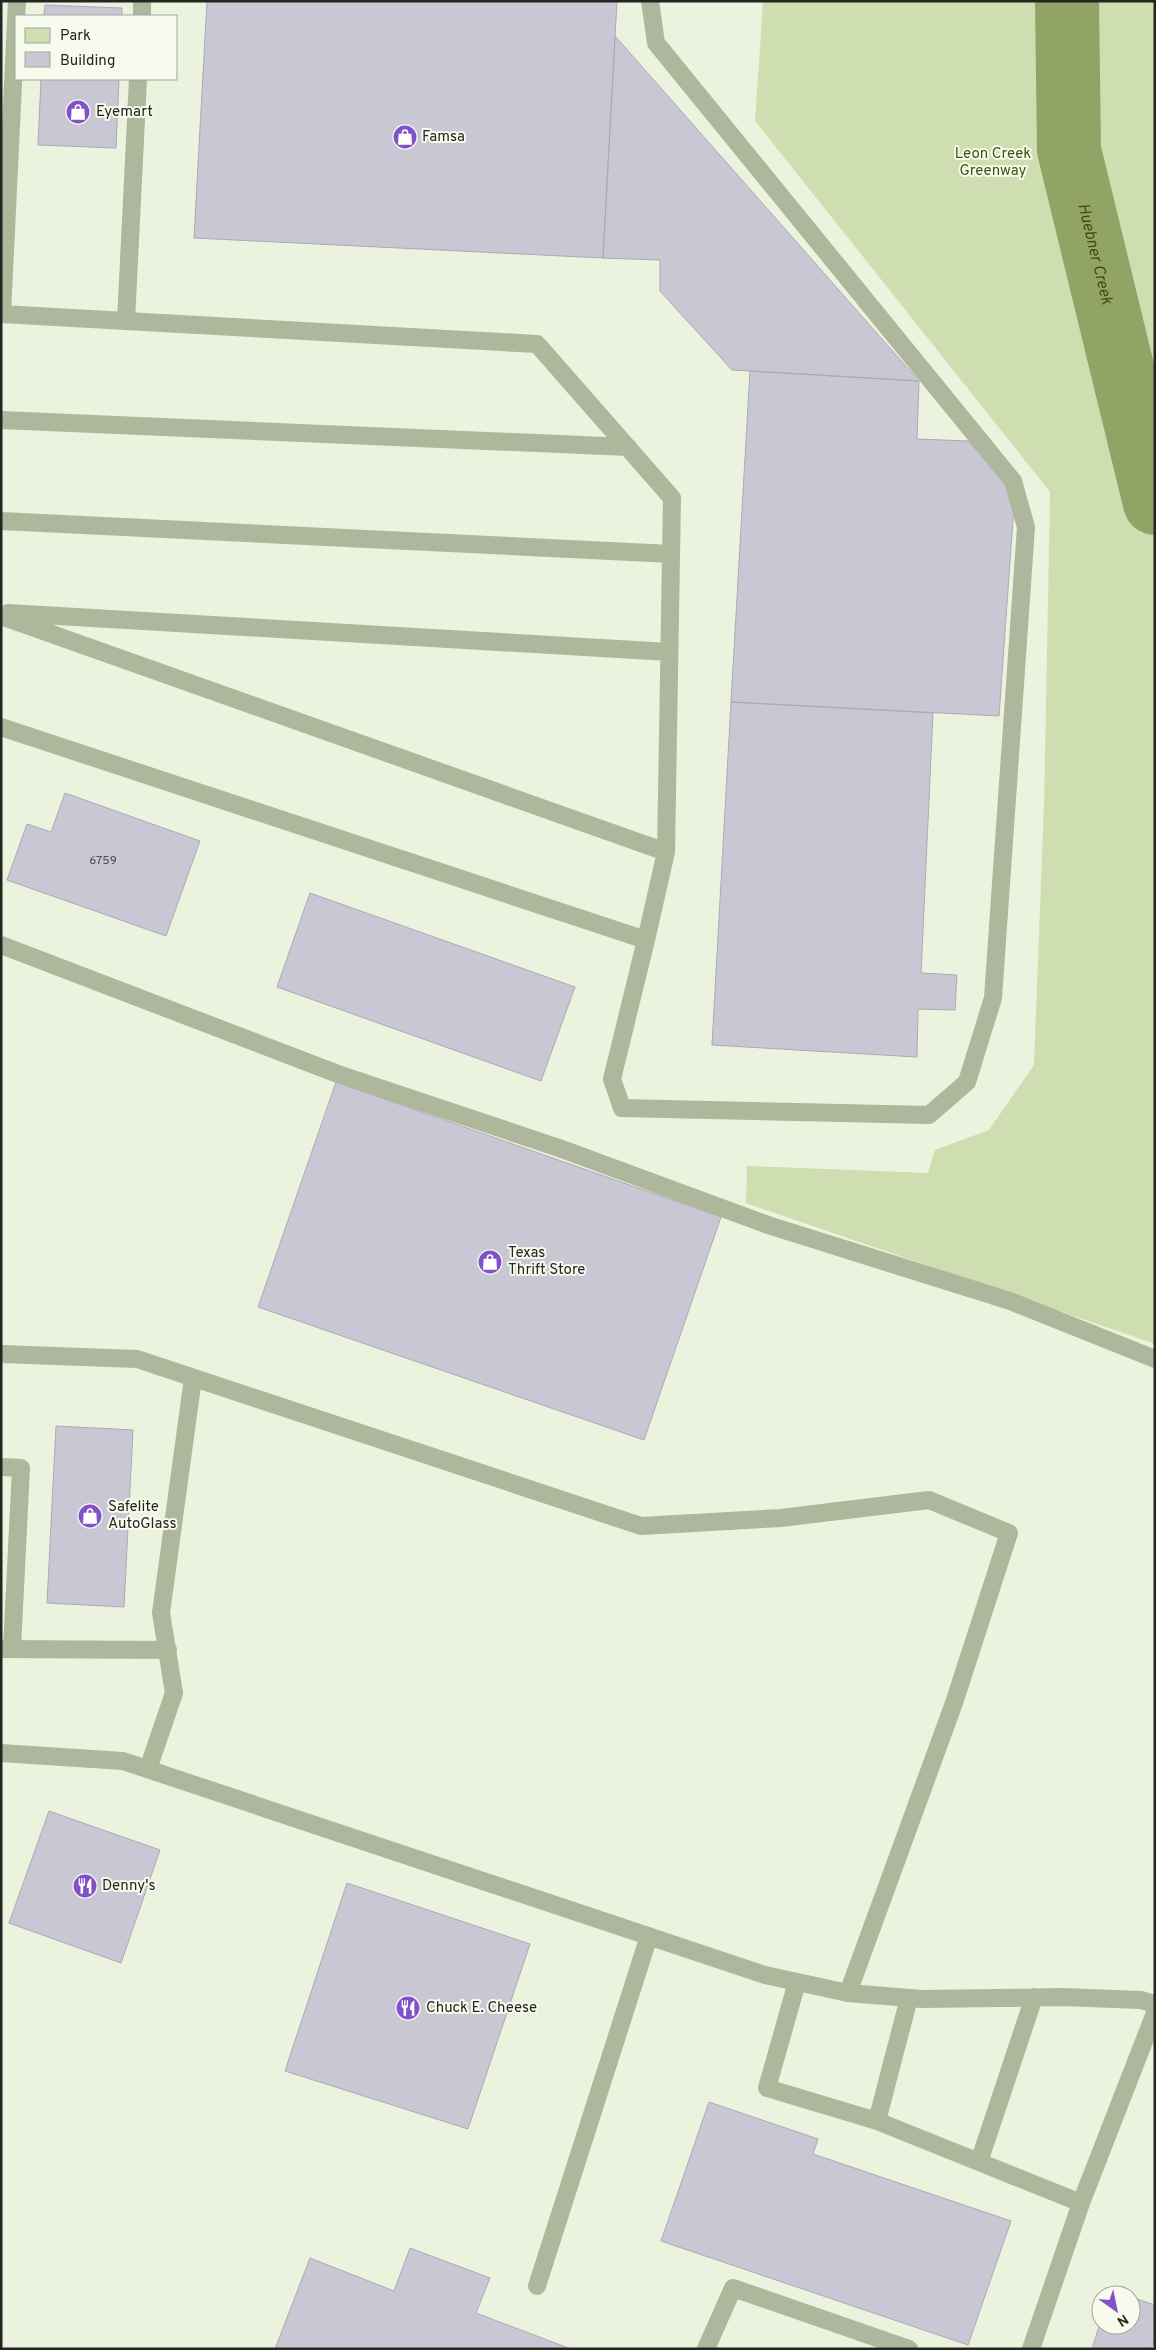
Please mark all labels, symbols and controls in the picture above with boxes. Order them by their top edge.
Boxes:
legend [15,15,178,80]
text: Park [60,27,91,46]
text: Building [60,52,115,71]
shop icon: Eyemart [65,99,91,125]
place label: Eyemart [96,103,153,122]
shop icon: Famsa [392,124,418,150]
place label: Famsa [422,128,465,147]
park label: Leon Creek Greenway [955,145,1031,181]
water label: Huebner Creek [1072,201,1117,308]
house number: 6759 [89,853,117,869]
place label: Texas Thrift Store [508,1244,585,1280]
shop icon: Texas Thrift Store [477,1249,503,1275]
place label: Safelite AutoGlass [108,1498,177,1534]
shop icon: Safelite AutoGlass [77,1503,103,1529]
restaurant icon: Denny's [72,1873,98,1899]
place label: Denny's [102,1877,156,1896]
restaurant icon: Chuck E. Cheese [395,1995,421,2021]
place label: Chuck E. Cheese [426,1999,537,2018]
north arrow [1091,2285,1141,2335]
text: N [1113,2310,1131,2330]

